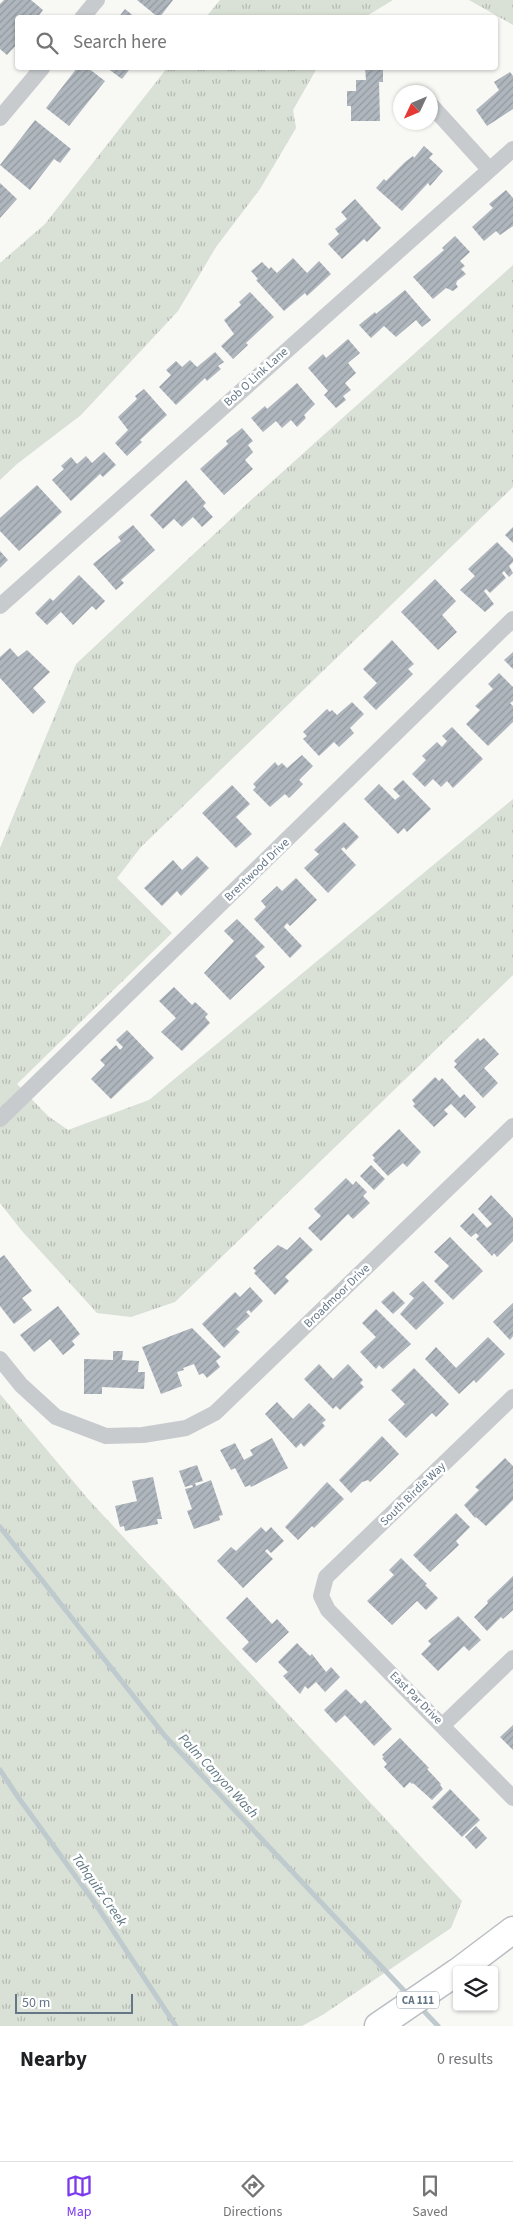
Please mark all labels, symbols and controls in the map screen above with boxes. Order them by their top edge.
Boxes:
search box [15,15,498,70]
icon: search [33,29,61,57]
text: Search here [73,29,167,56]
north arrow [393,85,438,130]
street label: Bob O Link Lane [220,344,292,410]
street label: Brentwood Drive [221,835,293,905]
street label: Broadmoor Drive [300,1260,374,1332]
street label: South Birdie Way [376,1458,450,1530]
street label: East Par Drive [386,1668,446,1728]
water label: Palm Canyon Wash [173,1729,263,1823]
water label: Tahquitz Creek [67,1850,132,1931]
map controls [453,1966,498,2011]
button: layers [453,1966,498,2011]
scale bar [15,1991,132,2014]
road number: CA 111 [397,1992,439,2008]
text: 50 m [22,1993,50,2013]
text: Nearby [20,2044,87,2074]
text: 0 results [437,2048,493,2070]
tab: Map [65,2172,93,2222]
tab: Directions [223,2172,282,2222]
tab: Saved [412,2172,448,2222]

